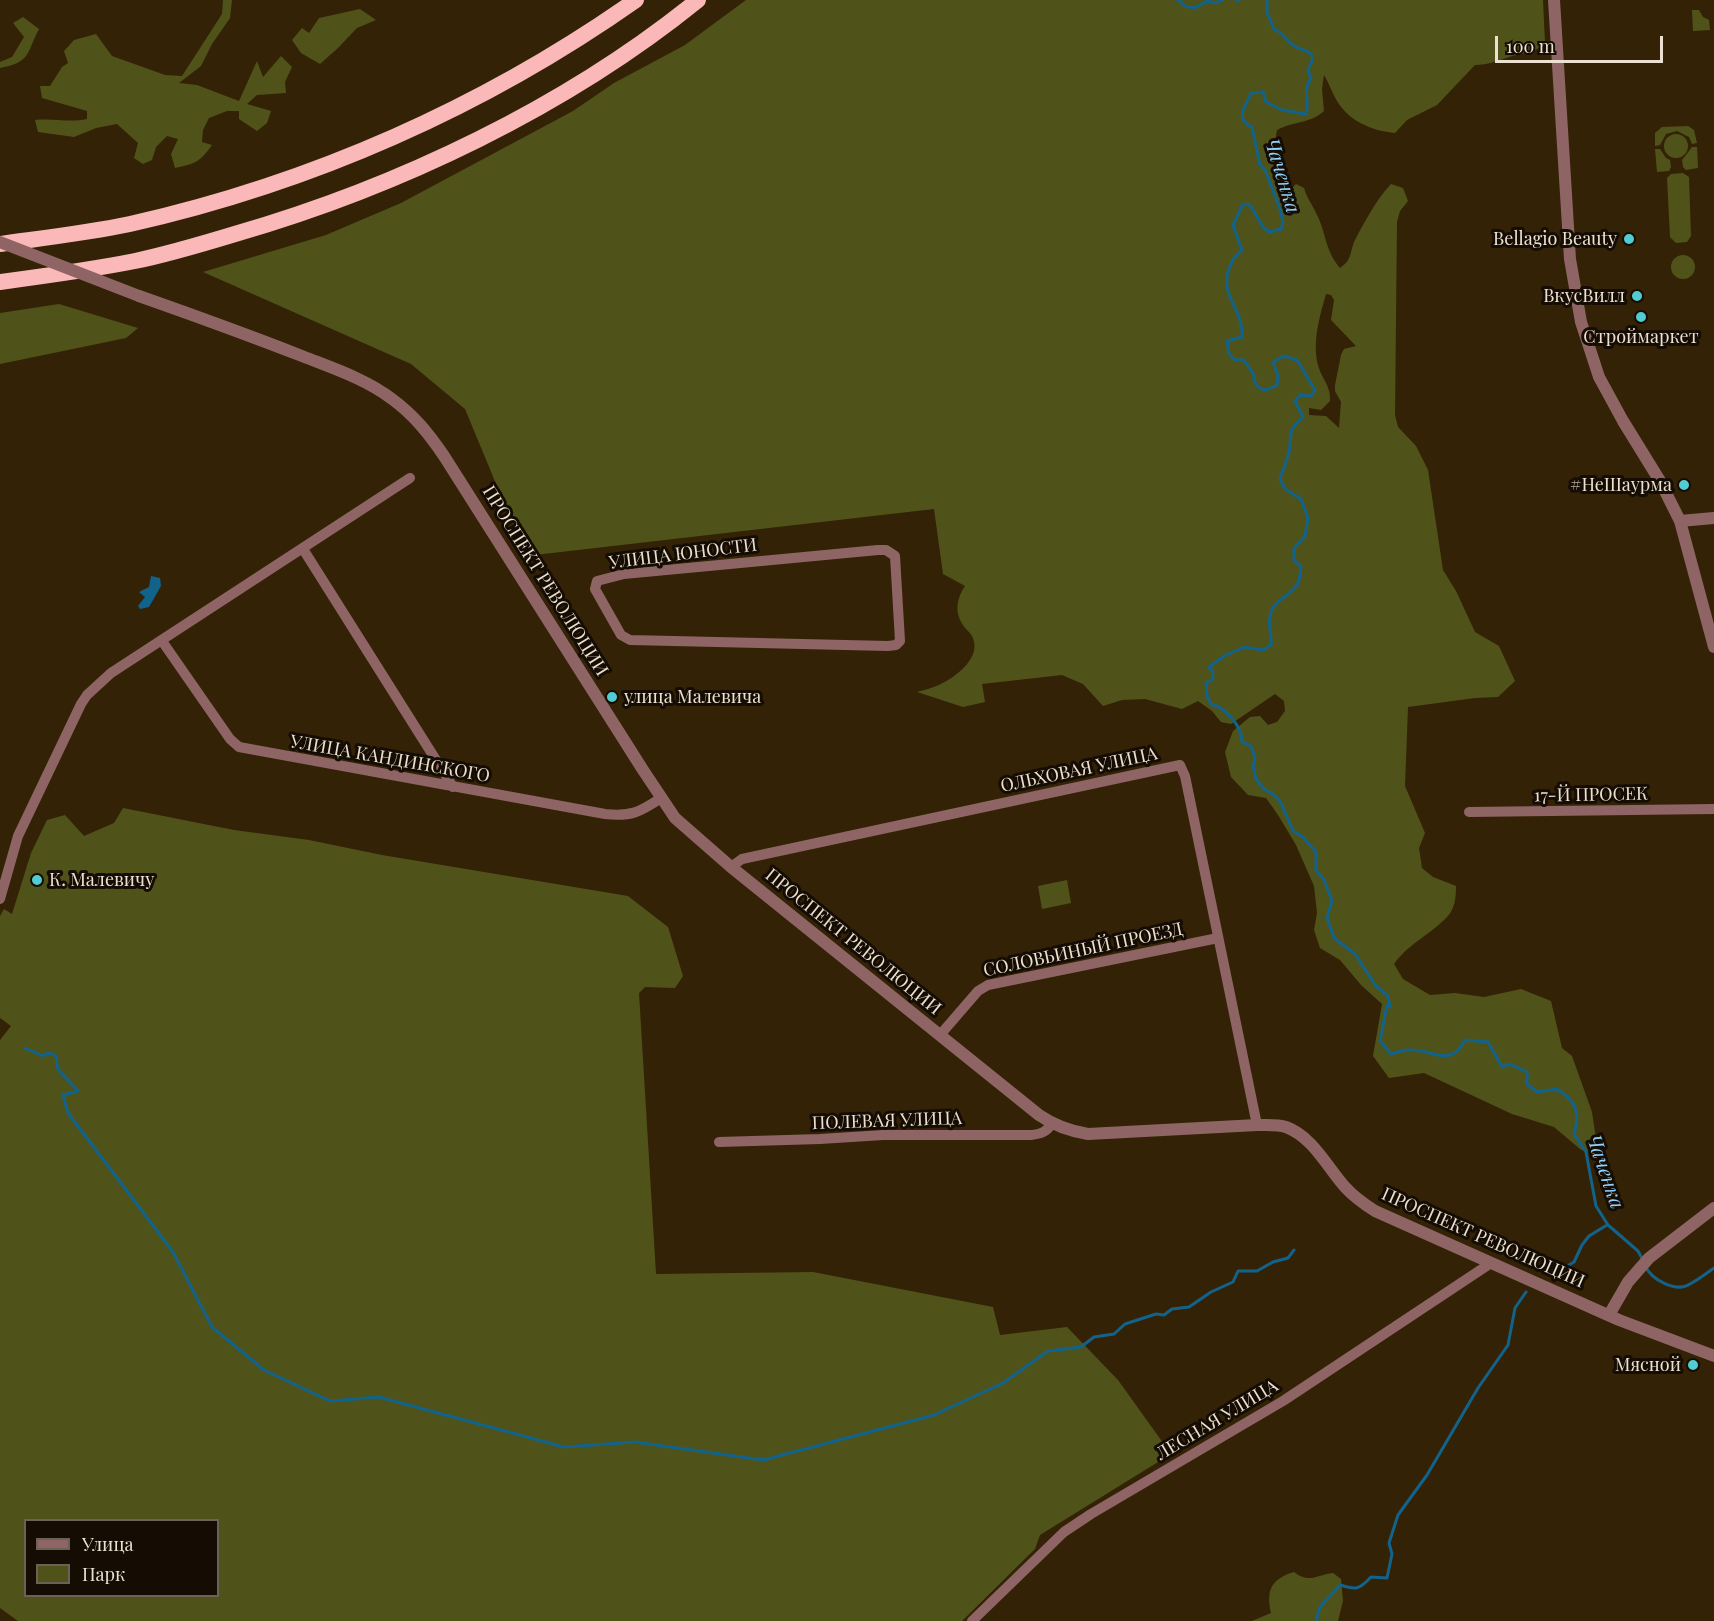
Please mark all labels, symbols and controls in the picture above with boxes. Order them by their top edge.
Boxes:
scale bar [1498,24,1666,62]
text: 100 m [1506,34,1555,58]
water label: Чаченка [1259,136,1305,216]
place label: Bellagio Beauty [1493,228,1617,250]
marker: Bellagio Beauty [1622,232,1636,246]
place label: ВкусВилл [1543,285,1625,307]
marker: ВкусВилл [1630,289,1644,303]
marker: Строймаркет [1634,310,1648,324]
place label: Строймаркет [1583,326,1699,348]
place label: #НеШаурма [1570,474,1672,496]
marker: #НеШаурма [1677,478,1691,492]
street label: ПРОСПЕКТ РЕВОЛЮЦИИ [477,482,613,680]
street label: УЛИЦА ЮНОСТИ [608,534,758,574]
place label: улица Малевича [624,686,761,708]
marker: улица Малевича [605,690,619,704]
street label: УЛИЦА КАНДИНСКОГО [288,731,492,787]
street label: ОЛЬХОВАЯ УЛИЦА [999,743,1159,797]
street label: 17-Й ПРОСЕК [1534,783,1648,807]
street label: ПРОСПЕКТ РЕВОЛЮЦИИ [761,864,945,1020]
place label: К. Малевичу [49,869,154,891]
marker: К. Малевичу [30,873,44,887]
street label: СОЛОВЬИНЫЙ ПРОЕЗД [981,918,1185,982]
street label: ПОЛЕВАЯ УЛИЦА [812,1108,962,1134]
water label: Чаченка [1581,1132,1629,1212]
street label: ПРОСПЕКТ РЕВОЛЮЦИИ [1378,1183,1588,1293]
place label: Мясной [1615,1354,1681,1376]
marker: Мясной [1686,1358,1700,1372]
street label: ЛЕСНАЯ УЛИЦА [1152,1375,1282,1465]
legend [24,1519,219,1597]
text: Улица [82,1532,133,1556]
text: Парк [82,1562,125,1586]

